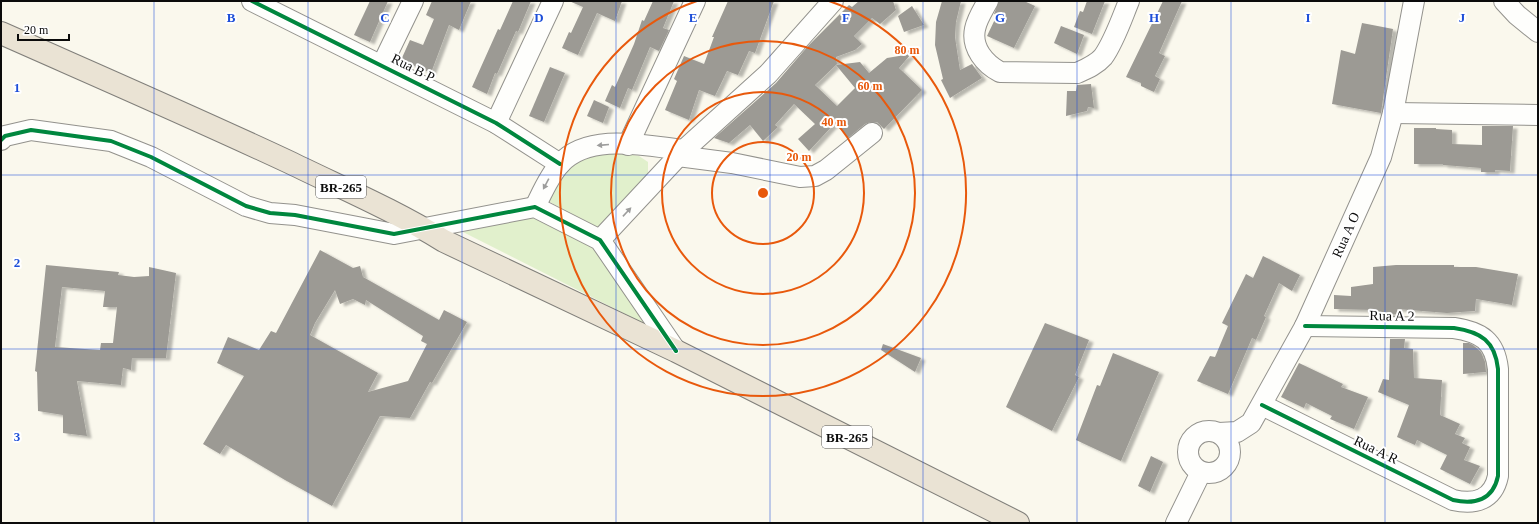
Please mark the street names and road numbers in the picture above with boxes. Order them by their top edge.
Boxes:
street label: Rua B P [389,51,437,85]
road number: BR-265 [316,176,366,198]
street label: Rua A O [1329,210,1363,260]
street label: Rua A 2 [1369,308,1415,324]
road number: BR-265 [822,426,872,448]
street label: Rua A R [1351,433,1401,467]

